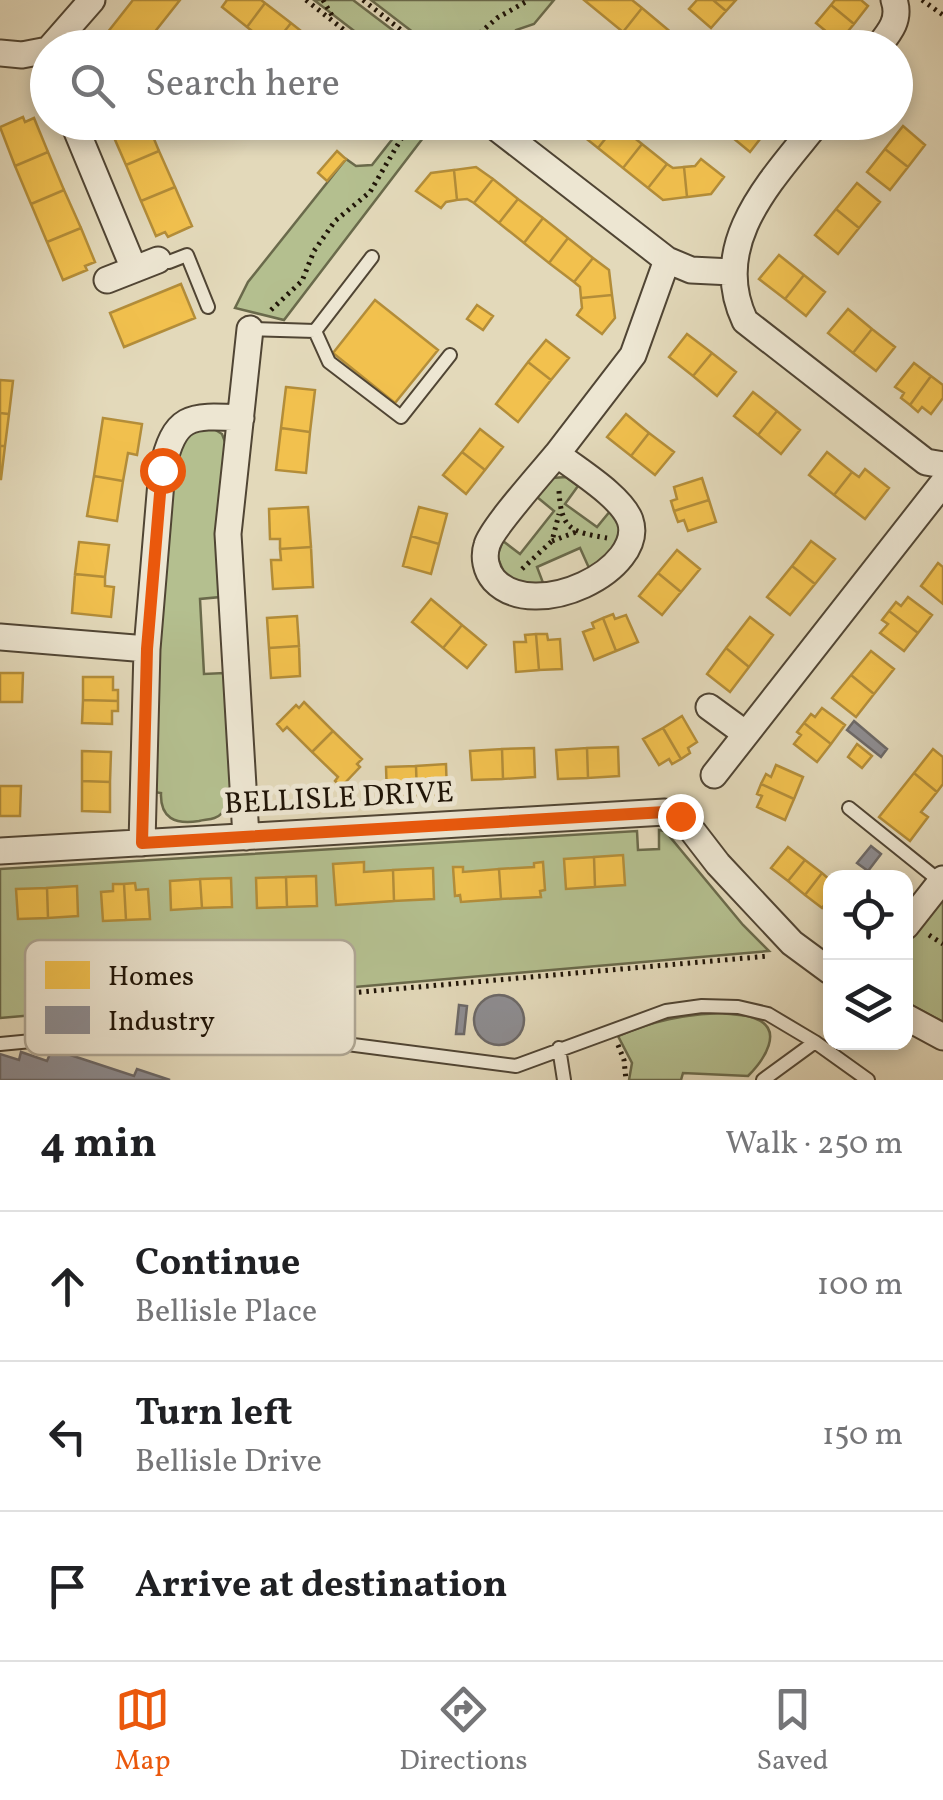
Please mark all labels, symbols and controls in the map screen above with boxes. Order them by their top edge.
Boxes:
search box [30,30,913,140]
icon: search [65,58,120,113]
text: Search here [145,59,340,112]
route start [140,448,186,494]
street label: BELLISLE DRIVE [223,772,455,826]
route end [658,794,704,840]
map controls [823,870,913,1050]
button: locate [823,870,913,960]
legend [25,940,355,1055]
text: Homes [108,958,194,997]
button: layers [823,960,913,1050]
text: Industry [108,1003,215,1042]
text: 4 min [40,1116,157,1175]
text: Walk · 250 m [725,1123,903,1167]
text: Continue [135,1238,300,1291]
icon: ahead [40,1259,95,1314]
text: 100 m [817,1264,903,1308]
text: Bellisle Place [135,1291,317,1335]
text: Turn left [135,1388,292,1441]
icon: left [40,1409,95,1464]
text: 150 m [822,1414,903,1458]
text: Bellisle Drive [135,1441,322,1485]
icon: arrive [40,1559,95,1614]
text: Arrive at destination [135,1560,508,1613]
tab: Map [114,1682,170,1781]
tab: Directions [399,1682,528,1781]
tab: Saved [756,1682,829,1781]

